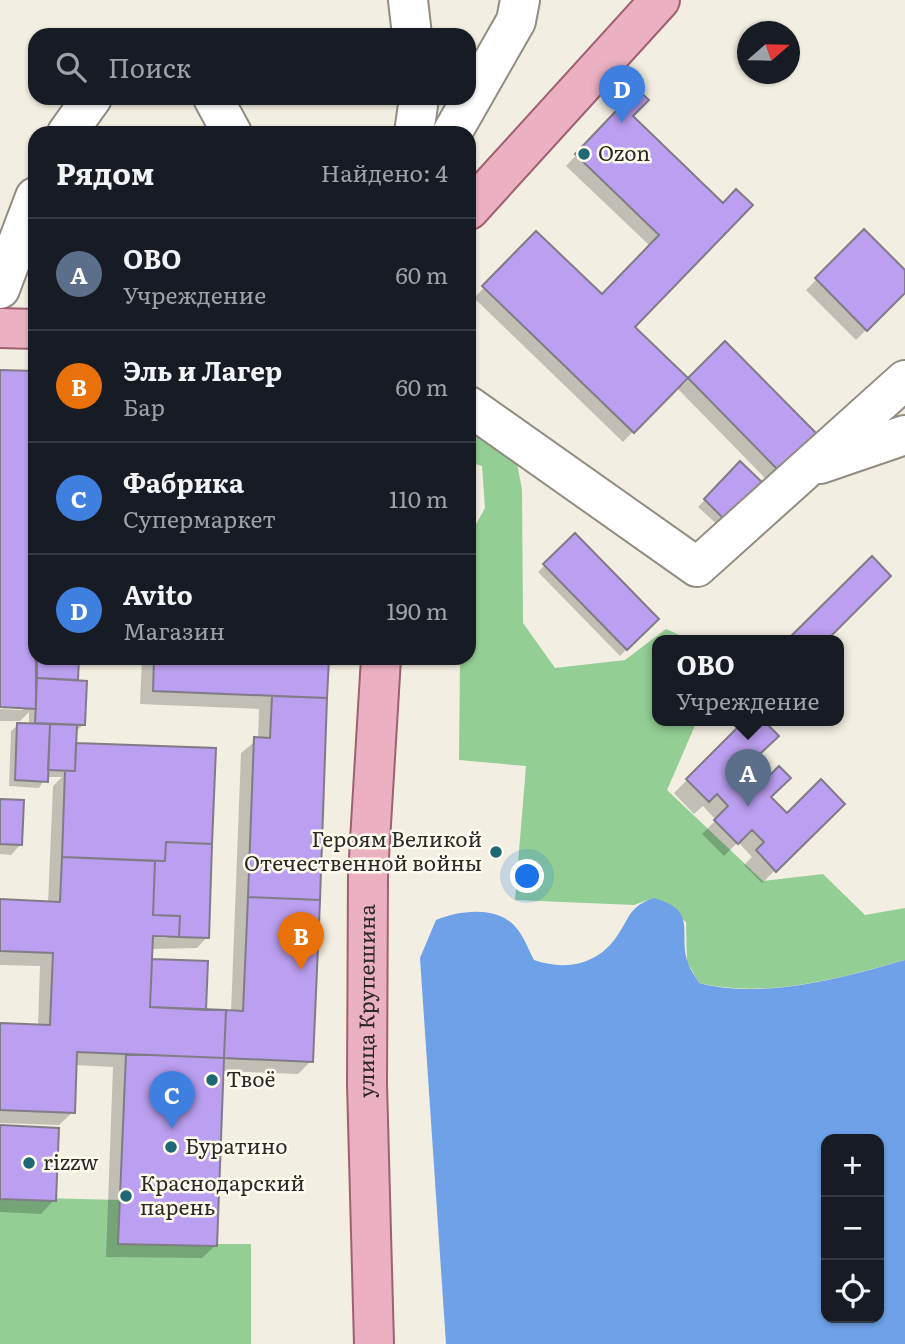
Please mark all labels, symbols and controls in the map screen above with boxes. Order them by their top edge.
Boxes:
north arrow [737,21,800,84]
search box [28,28,476,105]
text: Поиск [108,47,191,86]
icon: search [52,48,90,86]
pin: D [599,65,645,123]
place label: Ozon [598,136,650,167]
marker: Ozon [576,146,592,162]
text: Рядом [56,150,154,194]
text: Найдено: 4 [321,155,448,189]
text: ОВО [123,238,181,277]
text: A [70,257,88,291]
text: 60 m [395,257,448,291]
text: Учреждение [123,277,266,311]
text: Эль и Лагер [123,350,282,389]
text: B [71,369,87,403]
text: 60 m [395,369,448,403]
text: Бар [123,389,165,423]
text: Фабрика [123,462,244,501]
text: C [71,481,87,515]
text: 110 m [389,481,448,515]
text: Супермаркет [123,501,276,535]
text: Avito [123,574,193,613]
text: D [70,593,88,627]
text: 190 m [386,593,448,627]
text: Магазин [123,613,225,647]
popup [652,635,844,726]
text: ОВО [676,644,735,683]
text: Учреждение [676,683,820,717]
pin: A [725,749,771,807]
place label: Героям Великой Отечественной войны [244,822,482,877]
marker: Героям Великой Отечественной войны [488,844,504,860]
your location [510,859,544,893]
street label: улица Крупешина [349,903,381,1098]
pin: B [278,912,324,970]
place label: Твоё [226,1062,276,1093]
pin: C [149,1071,195,1129]
marker: Твоё [204,1072,220,1088]
place label: Буратино [185,1129,288,1160]
map controls [821,1134,884,1323]
button: + [821,1134,884,1197]
marker: Буратино [163,1139,179,1155]
place label: rizzw [43,1145,98,1176]
marker: rizzw [21,1155,37,1171]
place label: Краснодарский парень [140,1166,305,1221]
marker: Краснодарский парень [118,1188,134,1204]
button: − [821,1197,884,1260]
button: locate [821,1260,884,1323]

